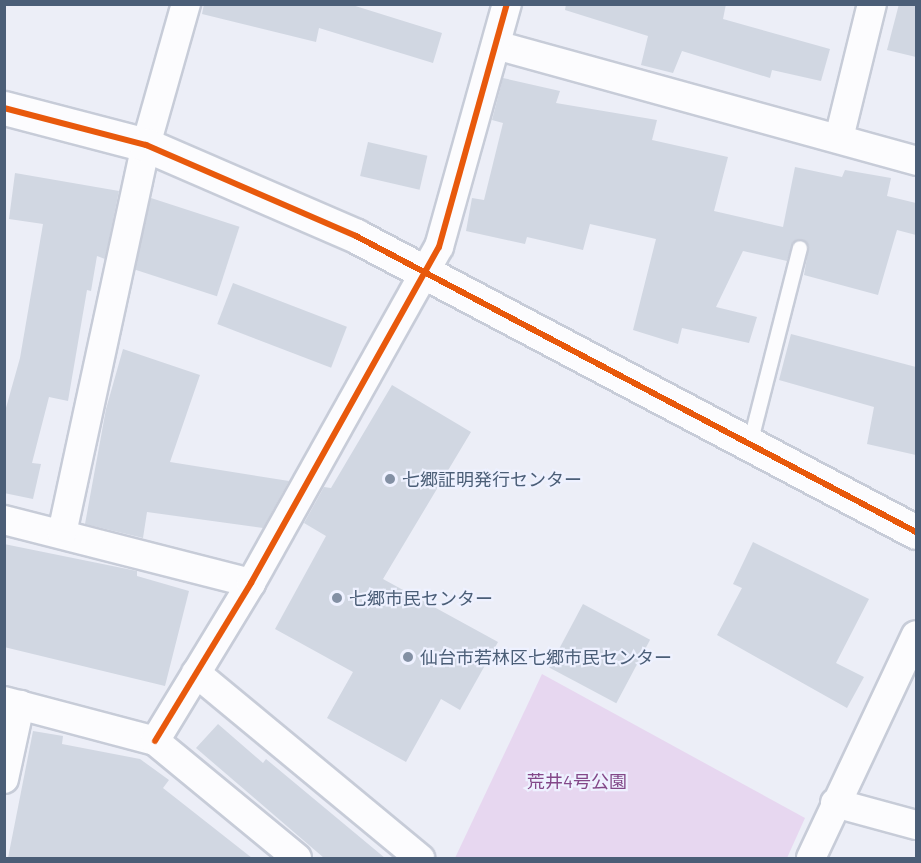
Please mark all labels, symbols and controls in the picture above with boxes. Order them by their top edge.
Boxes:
place label: 七郷証明発行センター [402,468,582,490]
marker: 七郷証明発行センター [383,472,397,486]
place label: 七郷市民センター [349,587,493,609]
marker: 七郷市民センター [330,591,344,605]
place label: 仙台市若林区七郷市民センター [420,646,672,668]
marker: 仙台市若林区七郷市民センター [401,650,415,664]
park label: 荒井4号公園 [527,770,627,792]

